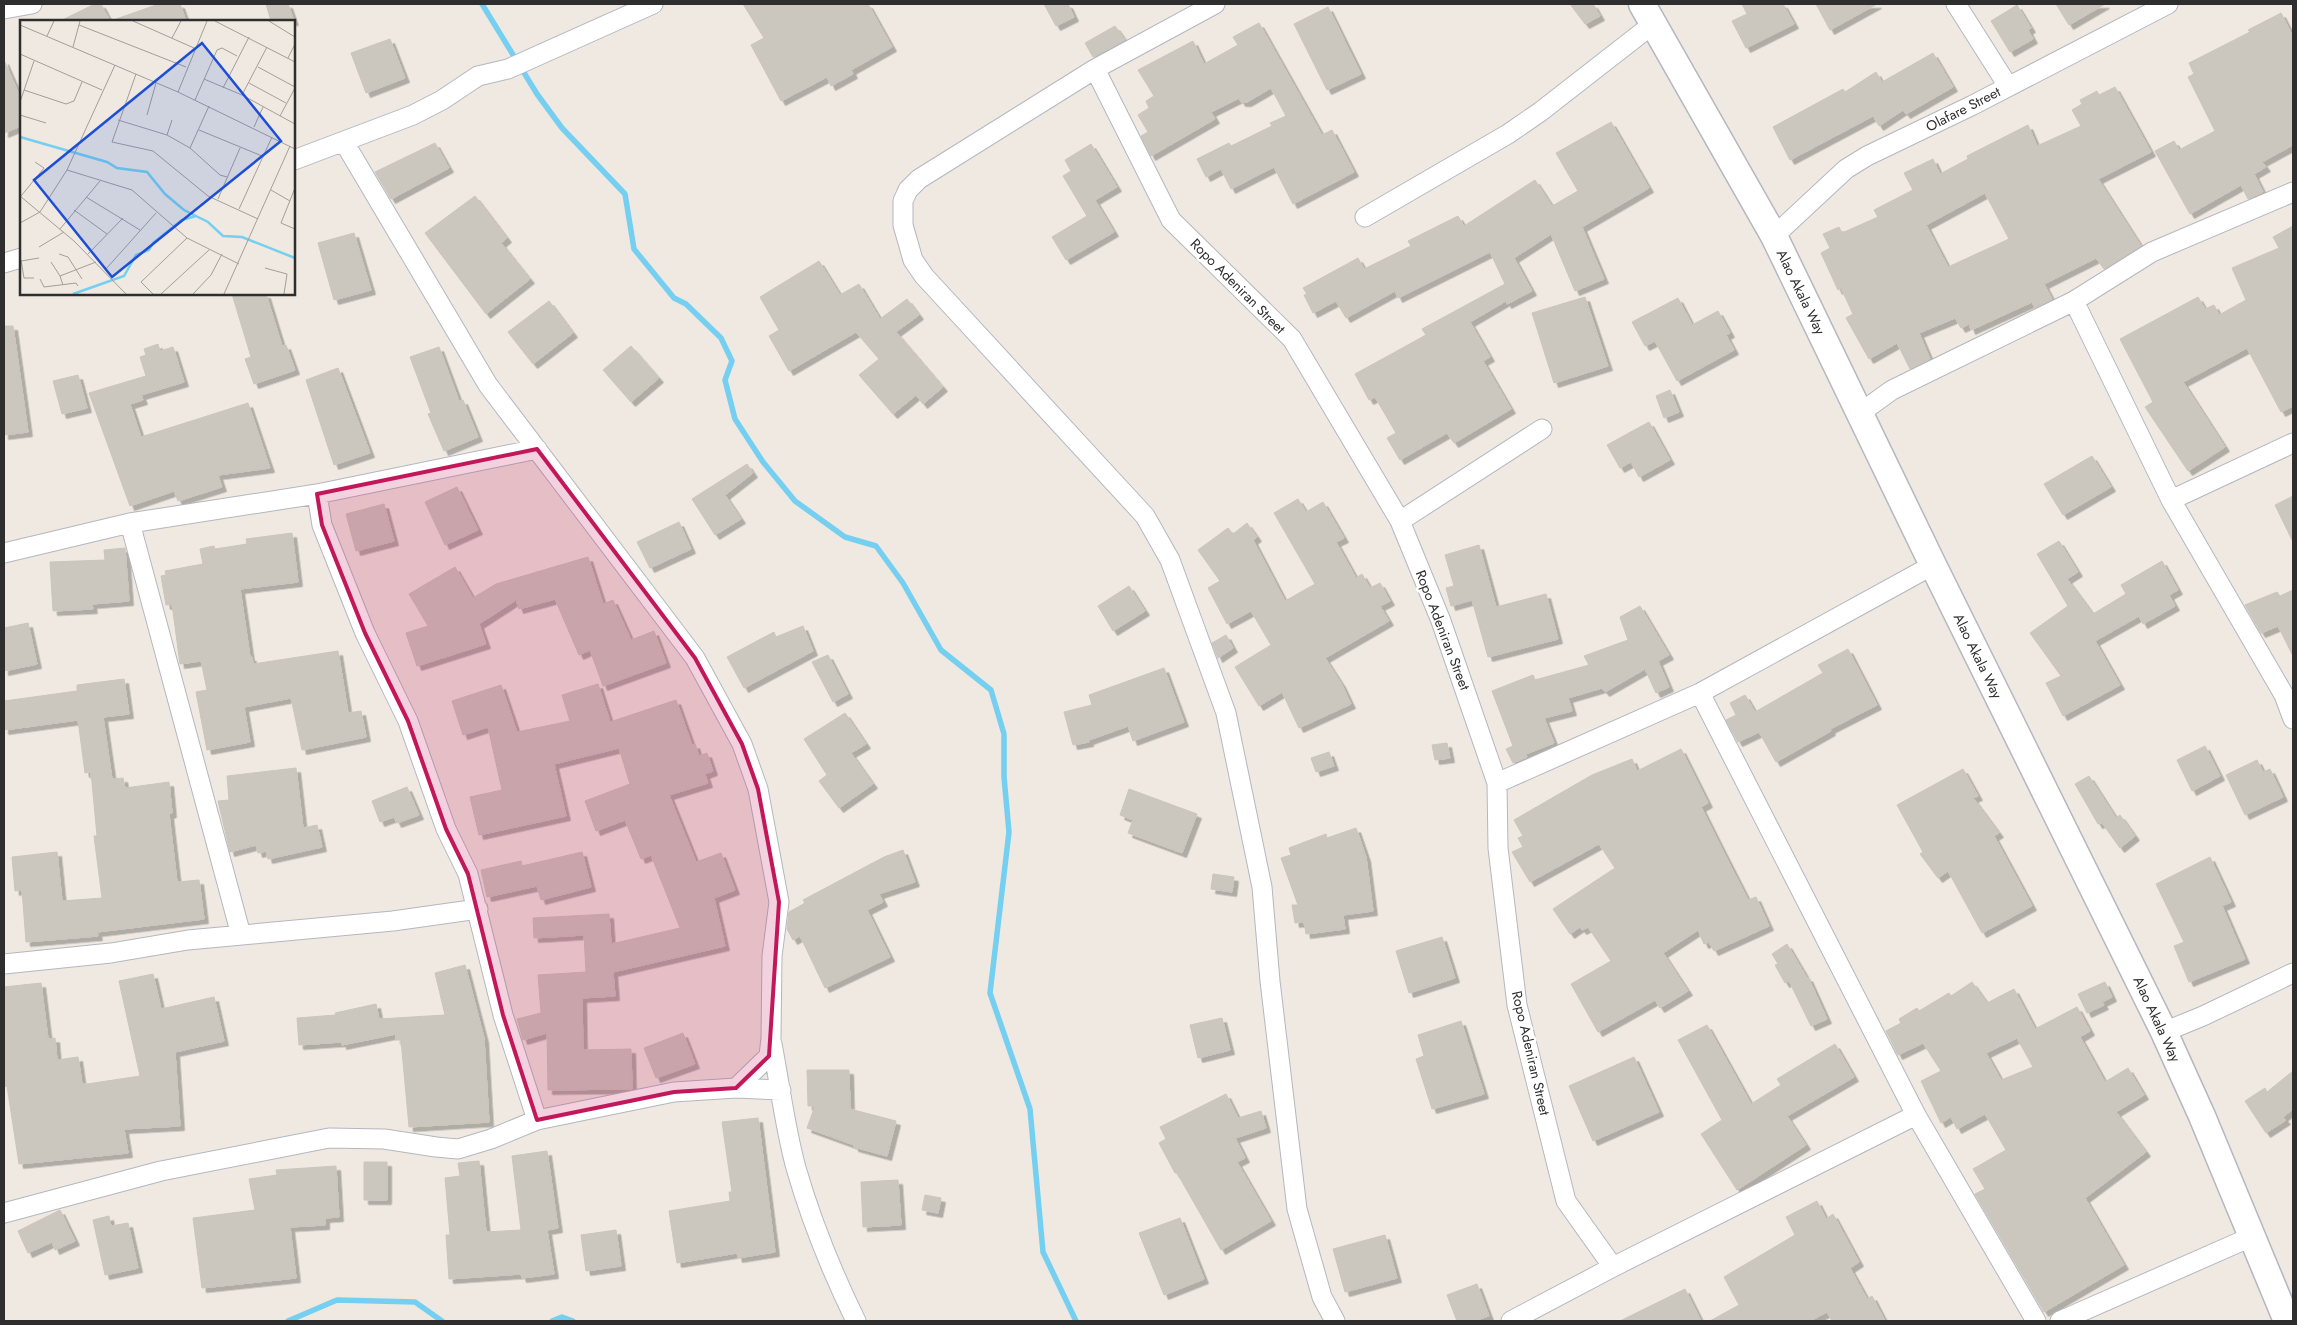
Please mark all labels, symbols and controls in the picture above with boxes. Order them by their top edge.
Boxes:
inset map [20,20,295,295]
street label: Olafare Street [1922,81,2004,136]
street label: Ropo Adeniran Street [1186,234,1291,339]
street label: Alao Akala Way [1772,246,1831,339]
street label: Ropo Adeniran Street [1411,567,1475,694]
street label: Alao Akala Way [1949,610,2008,703]
street label: Alao Akala Way [2128,973,2186,1066]
street label: Ropo Adeniran Street [1507,989,1555,1118]

